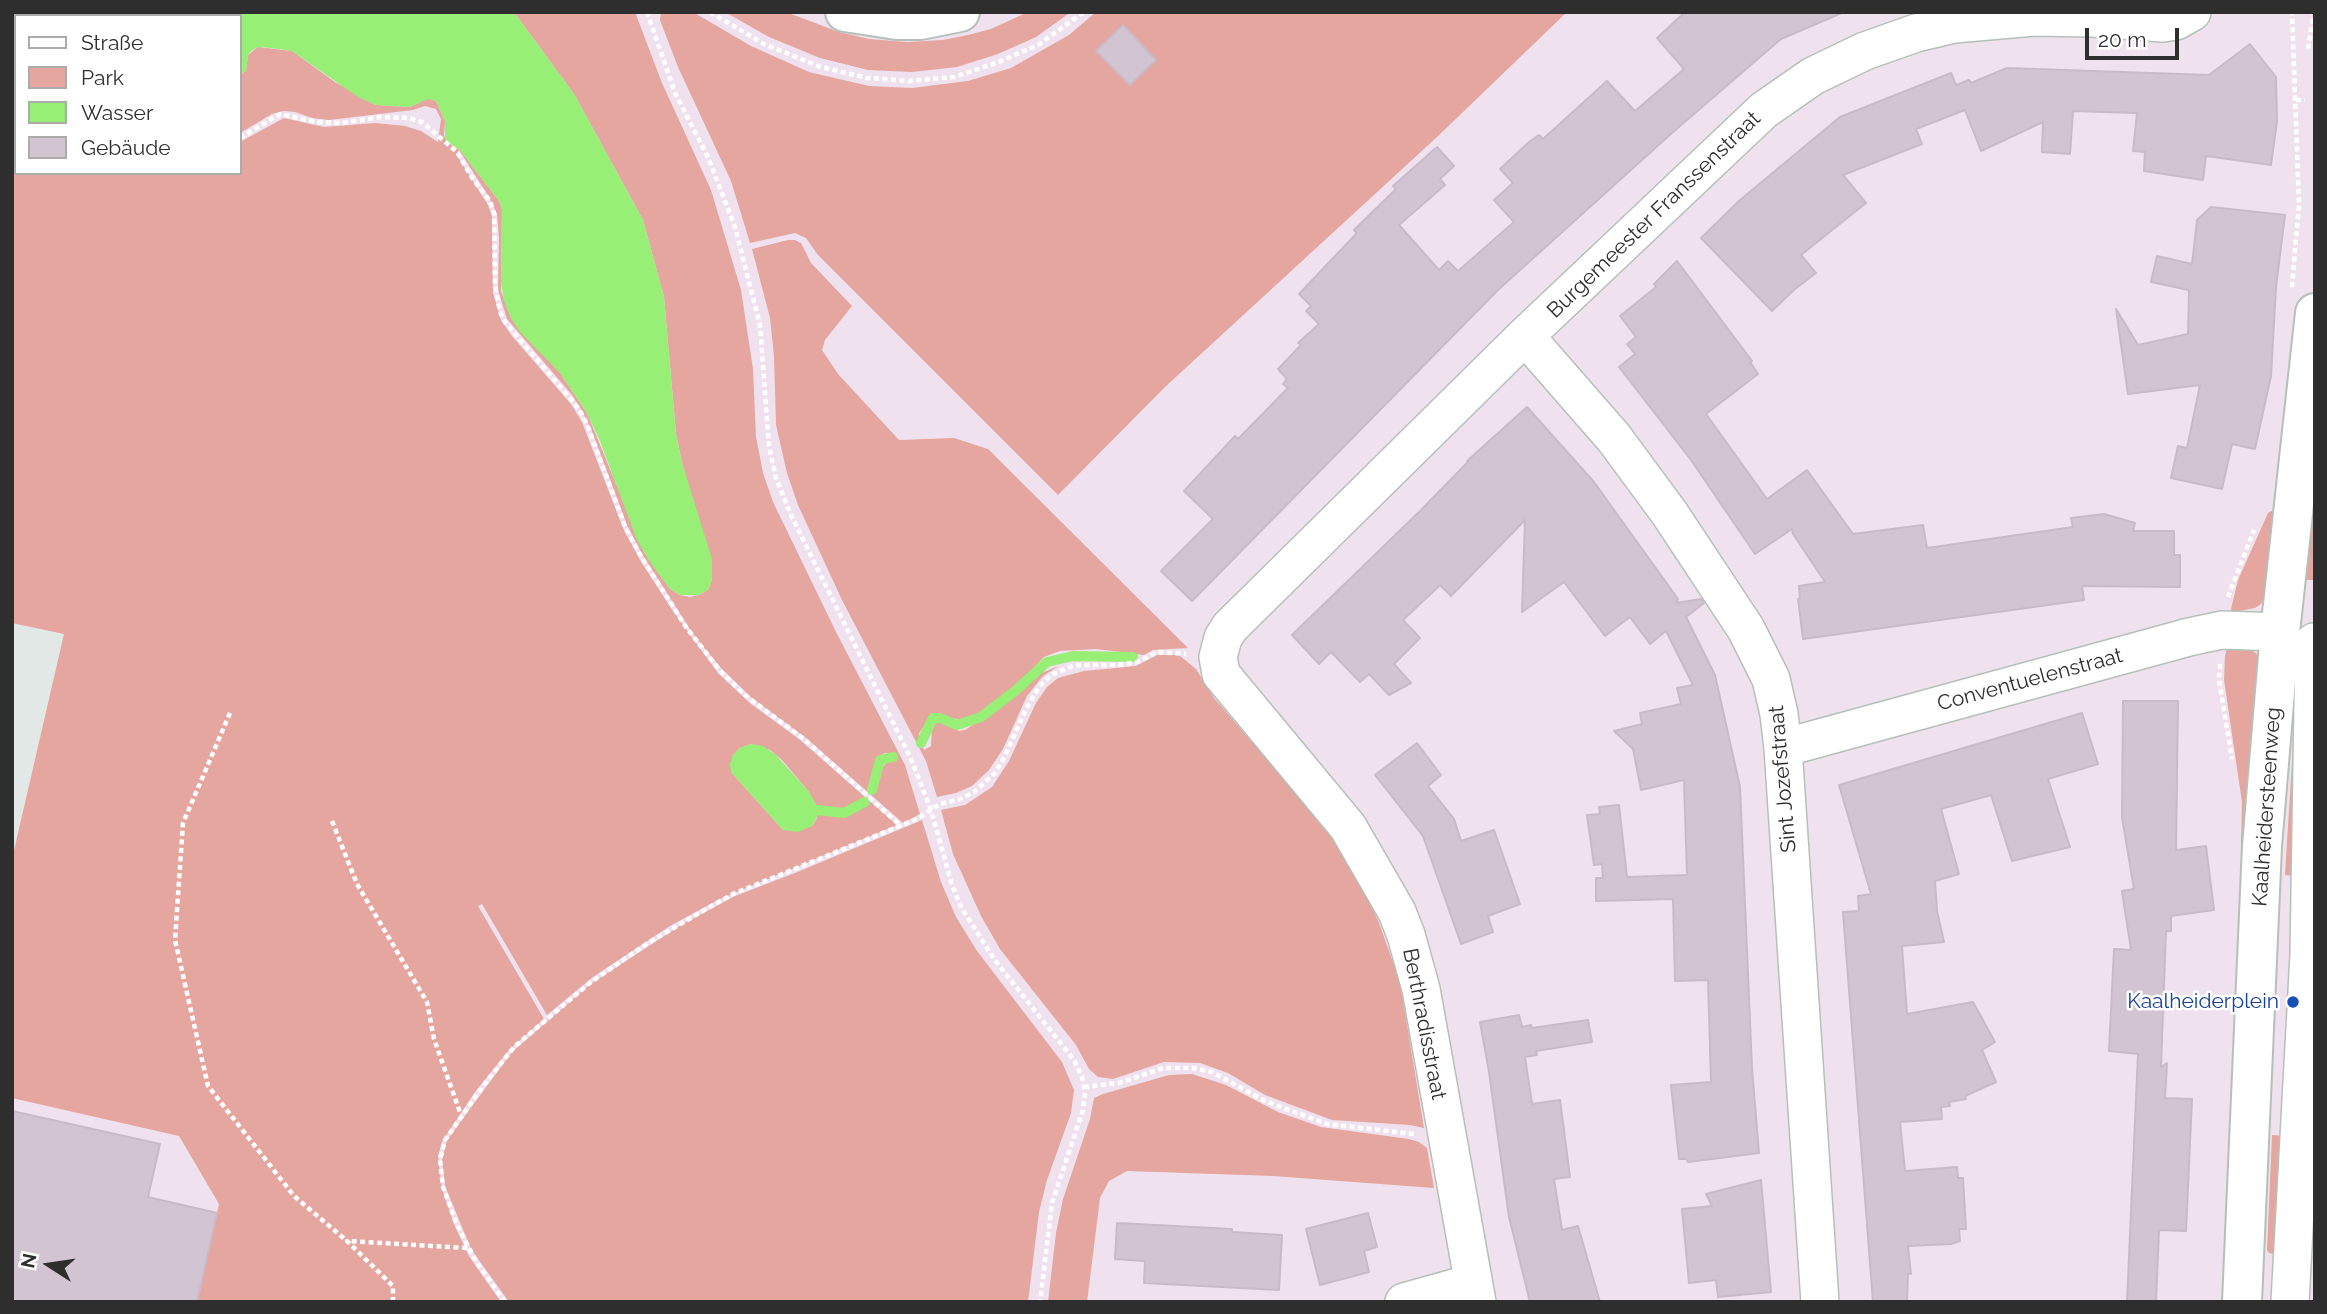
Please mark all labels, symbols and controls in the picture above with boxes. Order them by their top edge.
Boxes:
legend [14,14,242,175]
scale bar [2089,14,2184,58]
text: 20 m [2098,27,2146,52]
text: Straße [81,30,143,55]
text: Park [81,65,124,90]
text: Wasser [81,100,153,125]
street label: Burgemeester Franssenstraat [1542,106,1766,324]
text: Gebäude [81,135,171,160]
street label: Conventuelenstraat [1935,643,2125,717]
street label: Sint Jozefstraat [1764,704,1802,854]
street label: Kaalheidersteenweg [2247,707,2287,907]
street label: Berthradisstraat [1397,946,1451,1102]
place label: Kaalheiderplein [2127,989,2279,1015]
marker: Kaalheiderplein [2285,994,2301,1010]
north arrow [14,1230,84,1300]
text: N [16,1251,41,1270]

